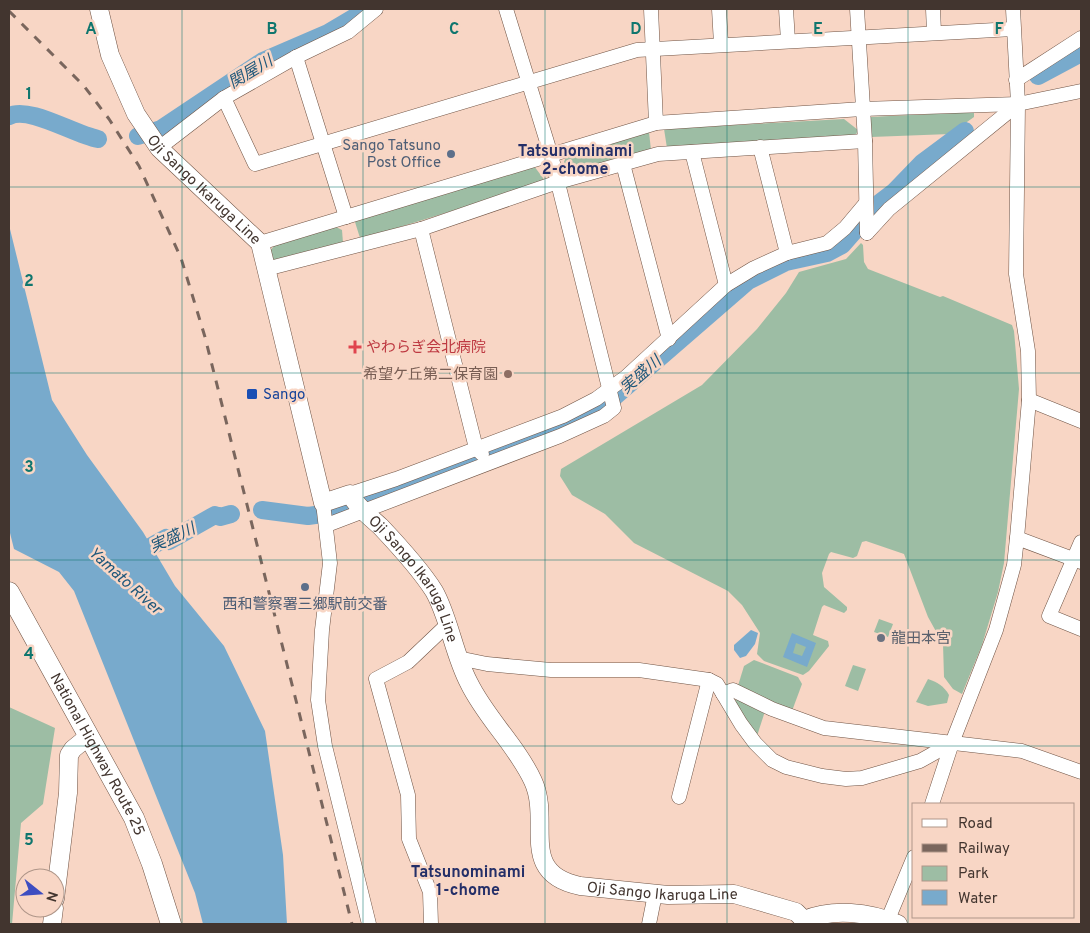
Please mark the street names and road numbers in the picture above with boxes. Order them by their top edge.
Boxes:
street label: Oji Sango Ikaruga Line [142,132,264,250]
street label: Oji Sango Ikaruga Line [364,512,461,645]
street label: National Highway Route 25 [45,670,148,839]
street label: Oji Sango Ikaruga Line [586,879,738,906]

